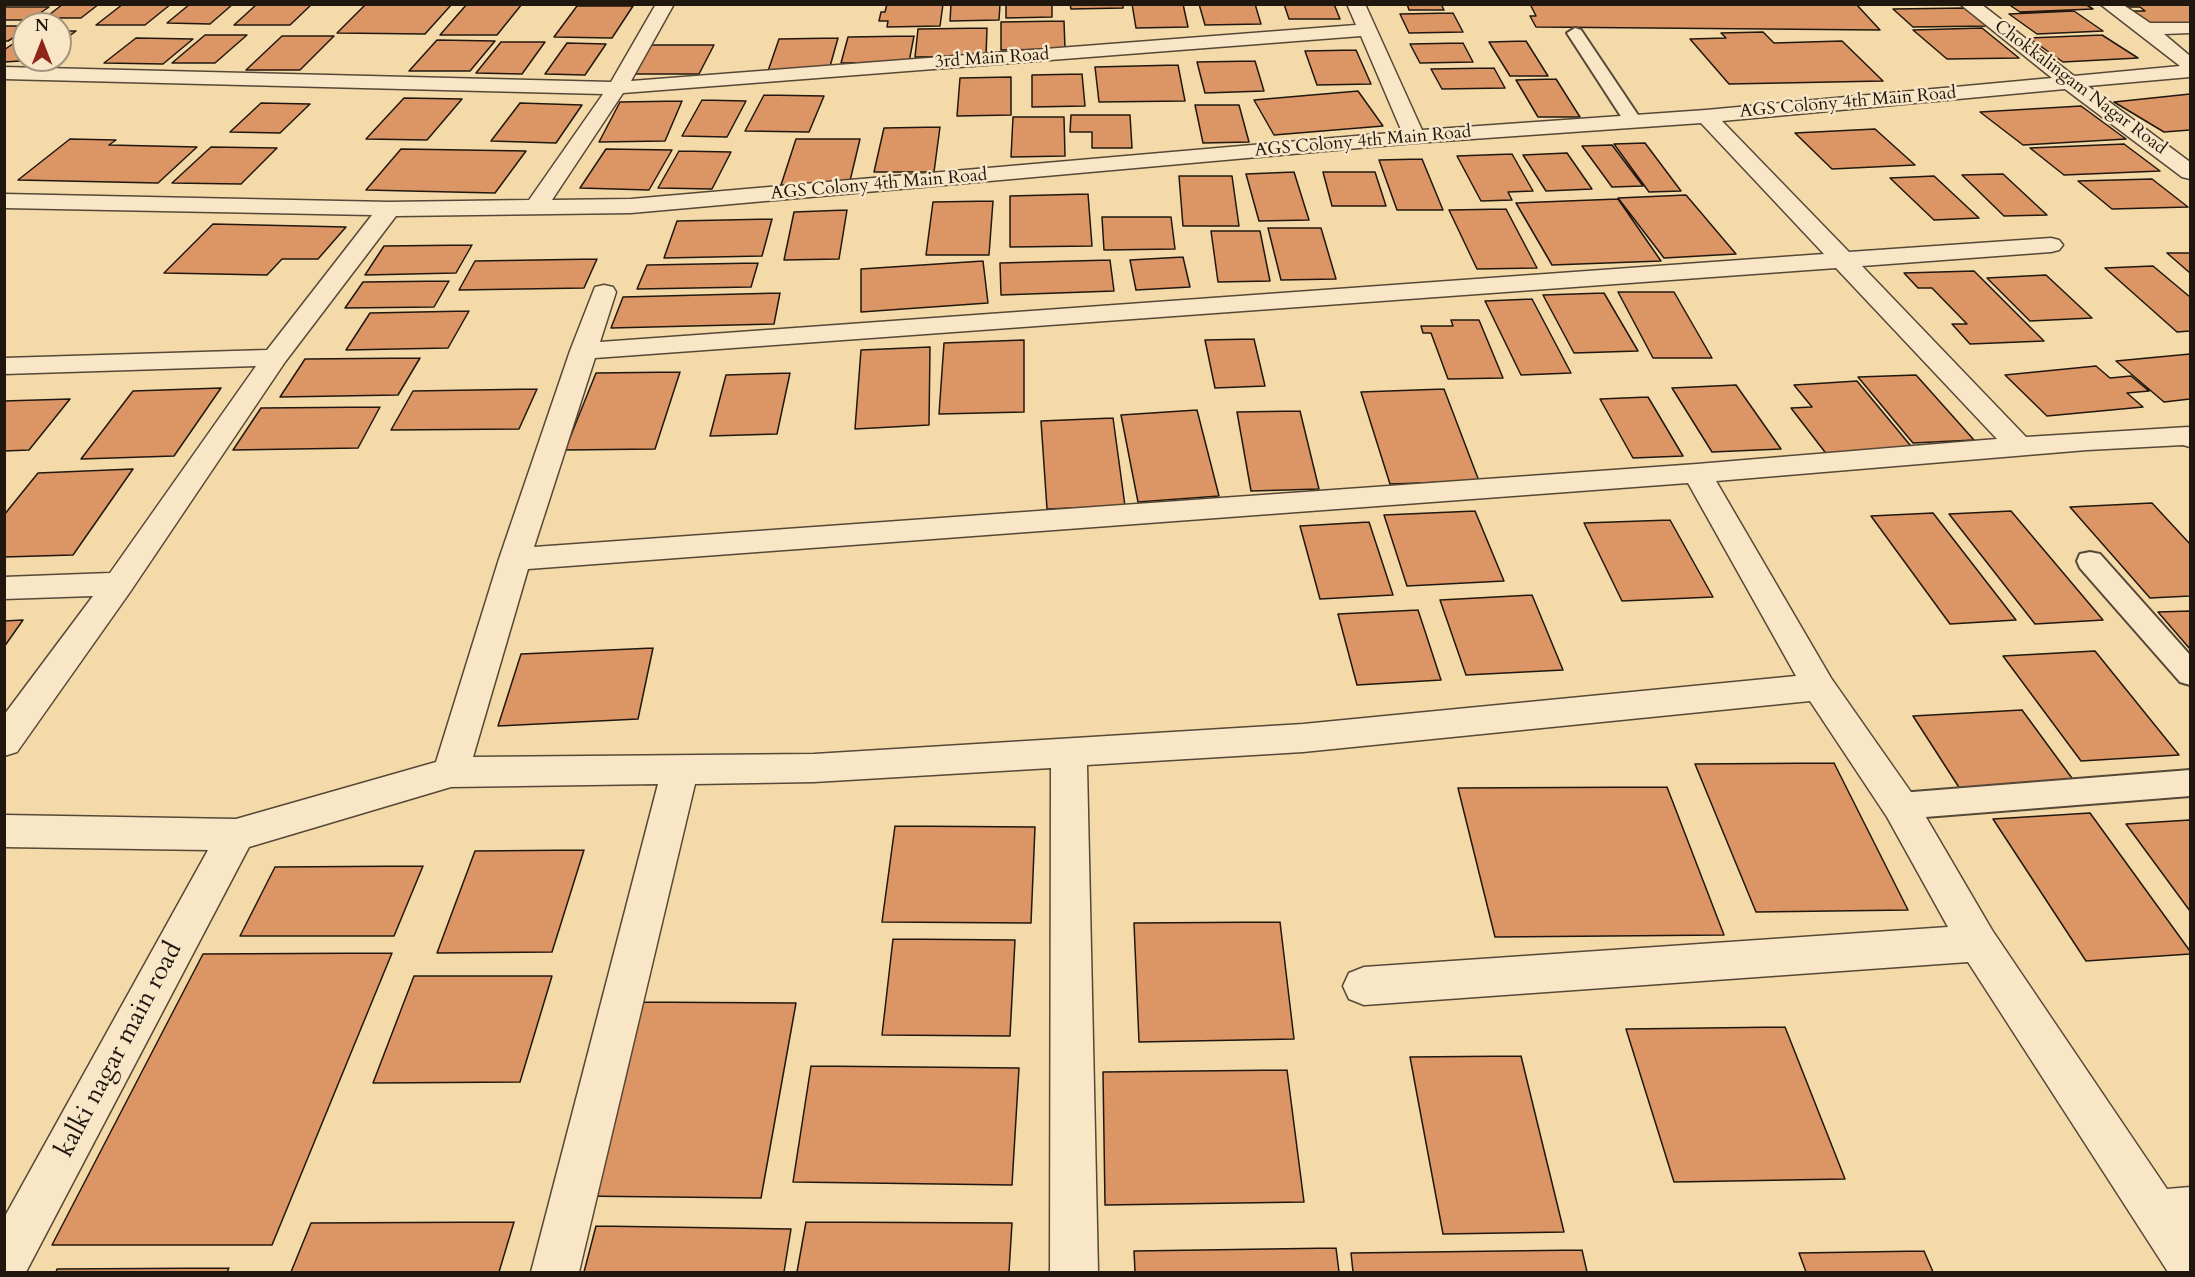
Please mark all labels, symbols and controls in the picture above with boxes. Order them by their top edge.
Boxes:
north arrow [12,12,72,72]
text: N [35,15,49,37]
street label: Chokkalingam Nagar Road [1990,16,2170,160]
street label: 3rd Main Road [934,44,1050,74]
street label: AGS Colony 4th Main Road [1739,83,1957,123]
street label: AGS Colony 4th Main Road [1254,122,1472,162]
street label: AGS Colony 4th Main Road [770,165,988,205]
street label: kalki nagar main road [50,937,190,1163]

